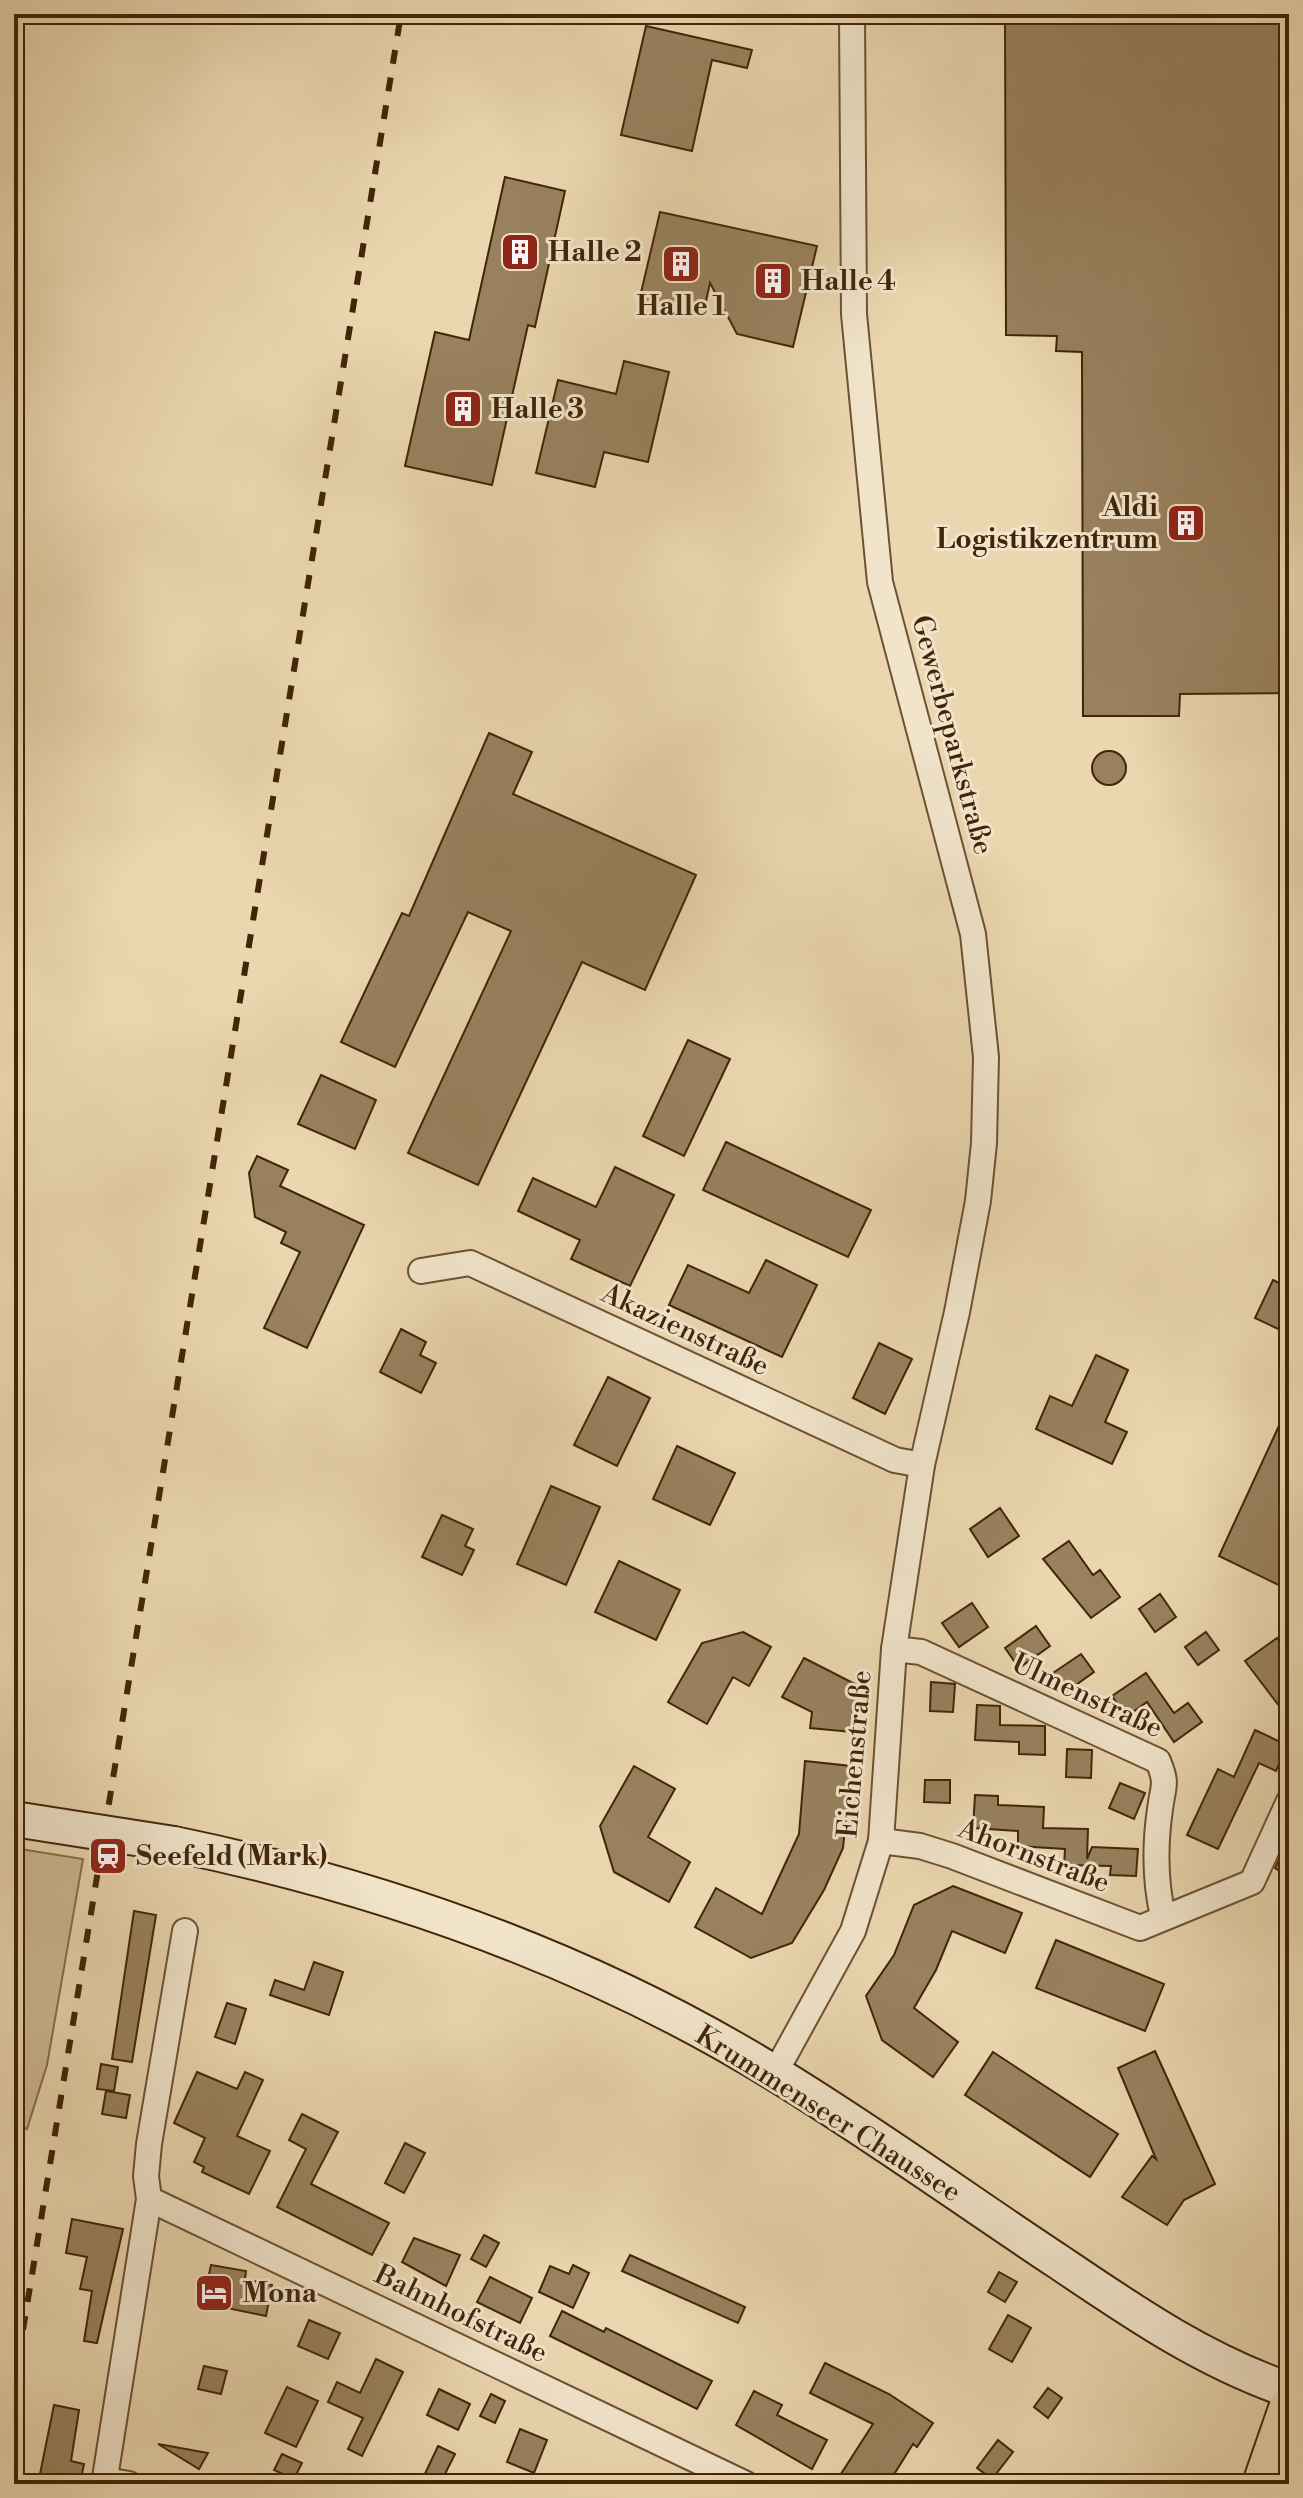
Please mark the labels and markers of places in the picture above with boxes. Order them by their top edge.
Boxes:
building icon: Halle 2 [499,231,541,273]
place label: Halle 2 [548,235,642,270]
building icon: Halle 1 [660,243,702,285]
building icon: Halle 4 [752,260,794,302]
place label: Halle 4 [801,264,896,299]
place label: Halle 1 [636,289,726,324]
building icon: Halle 3 [442,388,484,430]
place label: Halle 3 [491,392,584,427]
place label: Aldi Logistikzentrum [936,490,1159,557]
building icon: Aldi Logistikzentrum [1165,502,1207,544]
station icon: Seefeld (Mark) [87,1835,129,1877]
place label: Seefeld (Mark) [136,1839,327,1874]
hotel icon: Mona [193,2272,235,2314]
place label: Mona [242,2276,318,2311]

